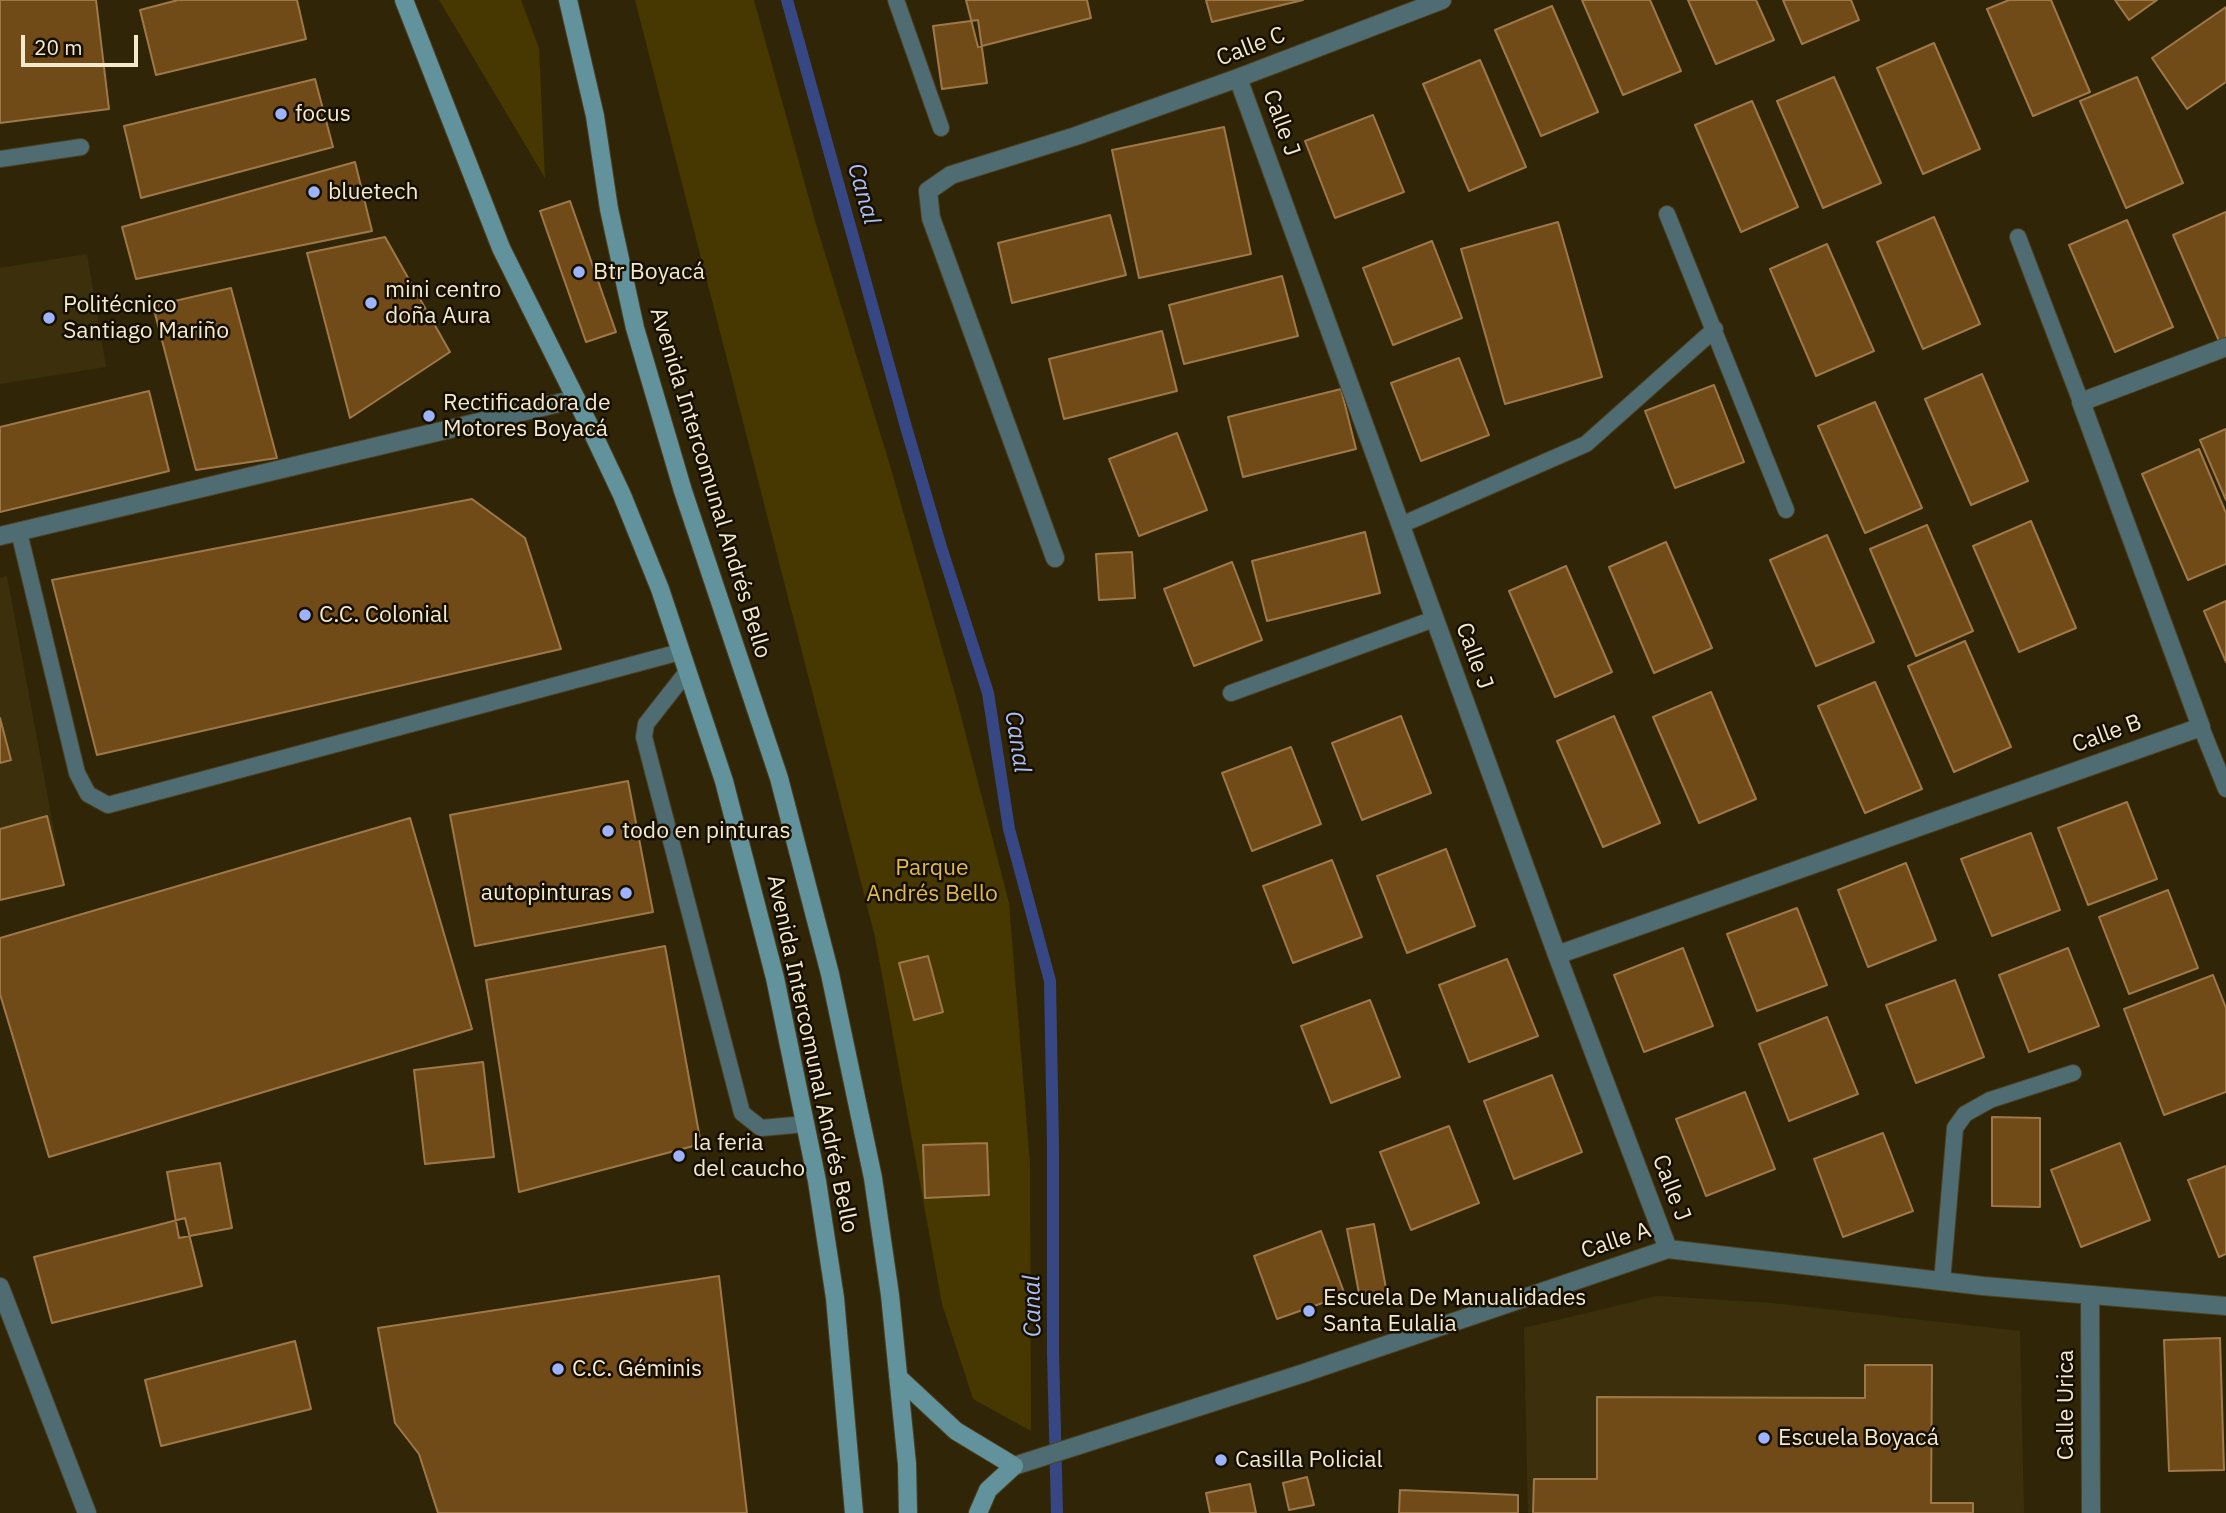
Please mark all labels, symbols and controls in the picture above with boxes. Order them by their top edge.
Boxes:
scale bar [24,21,142,65]
street label: Calle C [1213,21,1289,73]
text: 20 m [34,33,83,61]
street label: Calle J [1256,86,1306,160]
place label: focus [295,100,351,128]
marker: focus [273,106,289,122]
water label: Canal [841,160,885,228]
place label: bluetech [328,178,419,206]
marker: bluetech [306,184,322,200]
place label: Btr Boyacá [593,258,705,286]
marker: Btr Boyacá [571,264,587,280]
place label: mini centro doña Aura [385,276,501,330]
place label: Politécnico Santiago Mariño [63,291,229,345]
marker: mini centro doña Aura [363,295,379,311]
street label: Avenida Intercomunal Andrés Bello [643,304,777,662]
marker: Politécnico Santiago Mariño [41,310,57,326]
place label: Rectificadora de Motores Boyacá [443,389,611,443]
marker: Rectificadora de Motores Boyacá [421,408,437,424]
place label: C.C. Colonial [319,601,448,629]
marker: C.C. Colonial [297,607,313,623]
street label: Calle J [1449,619,1499,693]
water label: Canal [998,709,1036,775]
street label: Calle B [2068,709,2146,759]
place label: todo en pinturas [622,817,791,845]
marker: todo en pinturas [600,823,616,839]
park label: Parque Andrés Bello [866,854,998,908]
street label: Avenida Intercomunal Andrés Bello [761,873,863,1235]
place label: autopinturas [481,879,612,907]
marker: autopinturas [618,885,634,901]
place label: la feria del caucho [693,1129,805,1183]
marker: la feria del caucho [671,1148,687,1164]
street label: Calle J [1646,1151,1696,1225]
street label: Calle A [1578,1217,1654,1265]
water label: Canal [1018,1275,1048,1337]
place label: Escuela De Manualidades Santa Eulalia [1323,1284,1586,1338]
marker: Escuela De Manualidades Santa Eulalia [1301,1303,1317,1319]
street label: Calle Urica [2052,1350,2080,1460]
place label: C.C. Géminis [572,1355,702,1383]
marker: C.C. Géminis [550,1361,566,1377]
place label: Escuela Boyacá [1778,1424,1939,1452]
marker: Escuela Boyacá [1756,1430,1772,1446]
place label: Casilla Policial [1235,1446,1383,1474]
marker: Casilla Policial [1213,1452,1229,1468]

